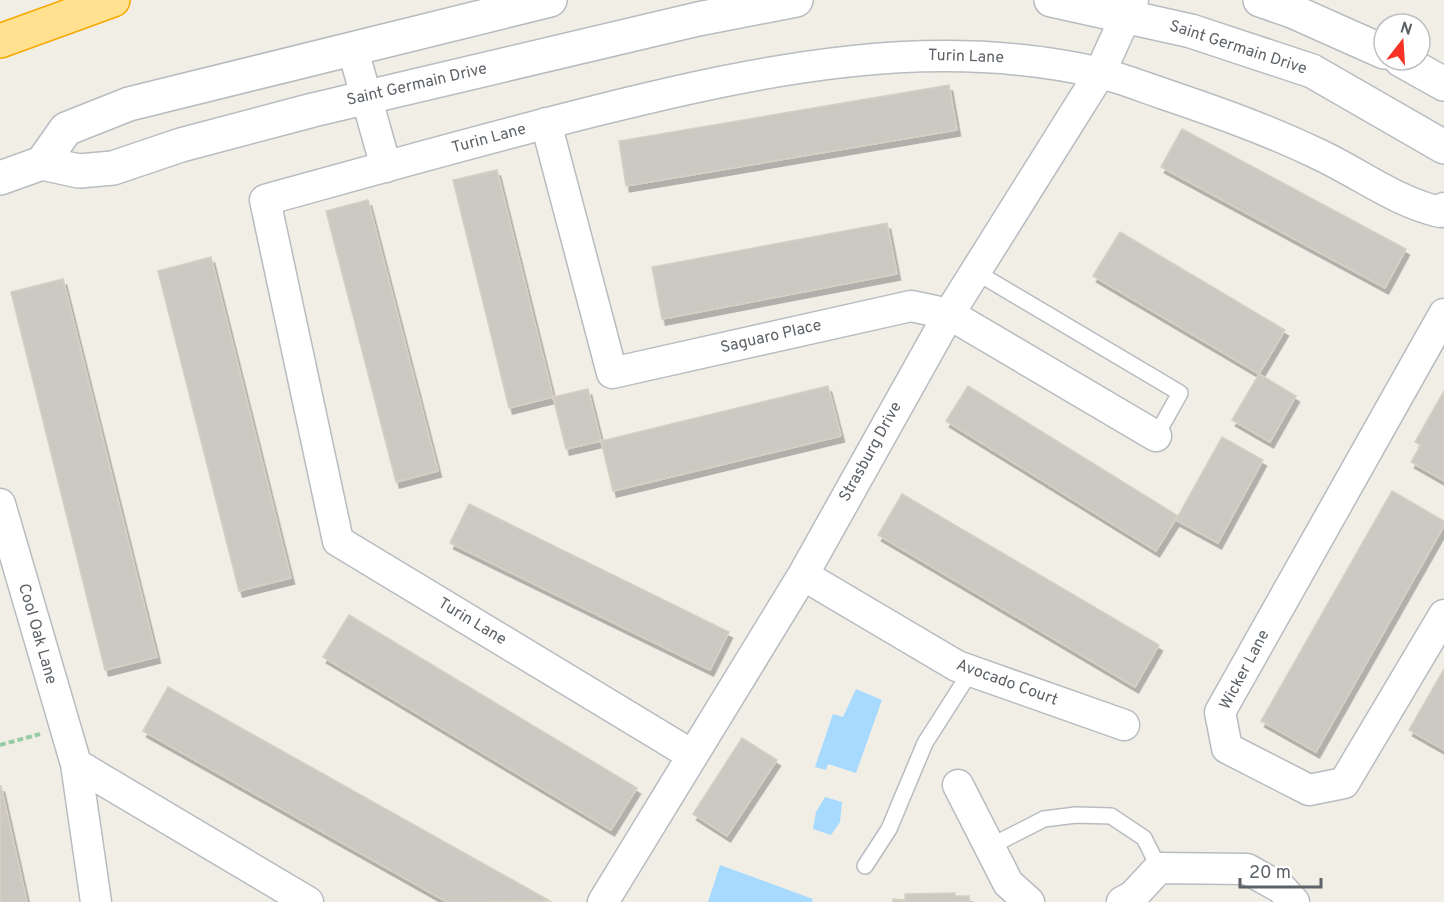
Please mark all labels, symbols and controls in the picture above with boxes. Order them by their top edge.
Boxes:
north arrow [1372,12,1432,72]
street label: Saint Germain Drive [1167,16,1309,80]
text: N [1397,18,1414,41]
street label: Turin Lane [928,46,1004,68]
street label: Saint Germain Drive [345,59,489,111]
street label: Turin Lane [450,119,528,159]
street label: Saguaro Place [718,316,824,358]
street label: Strasburg Drive [835,398,907,506]
street label: Cool Oak Lane [13,581,61,687]
street label: Turin Lane [434,594,510,650]
street label: Wicker Lane [1216,627,1274,713]
street label: Avocado Court [954,655,1060,711]
scale bar [1240,851,1321,889]
text: 20 m [1249,862,1291,885]

